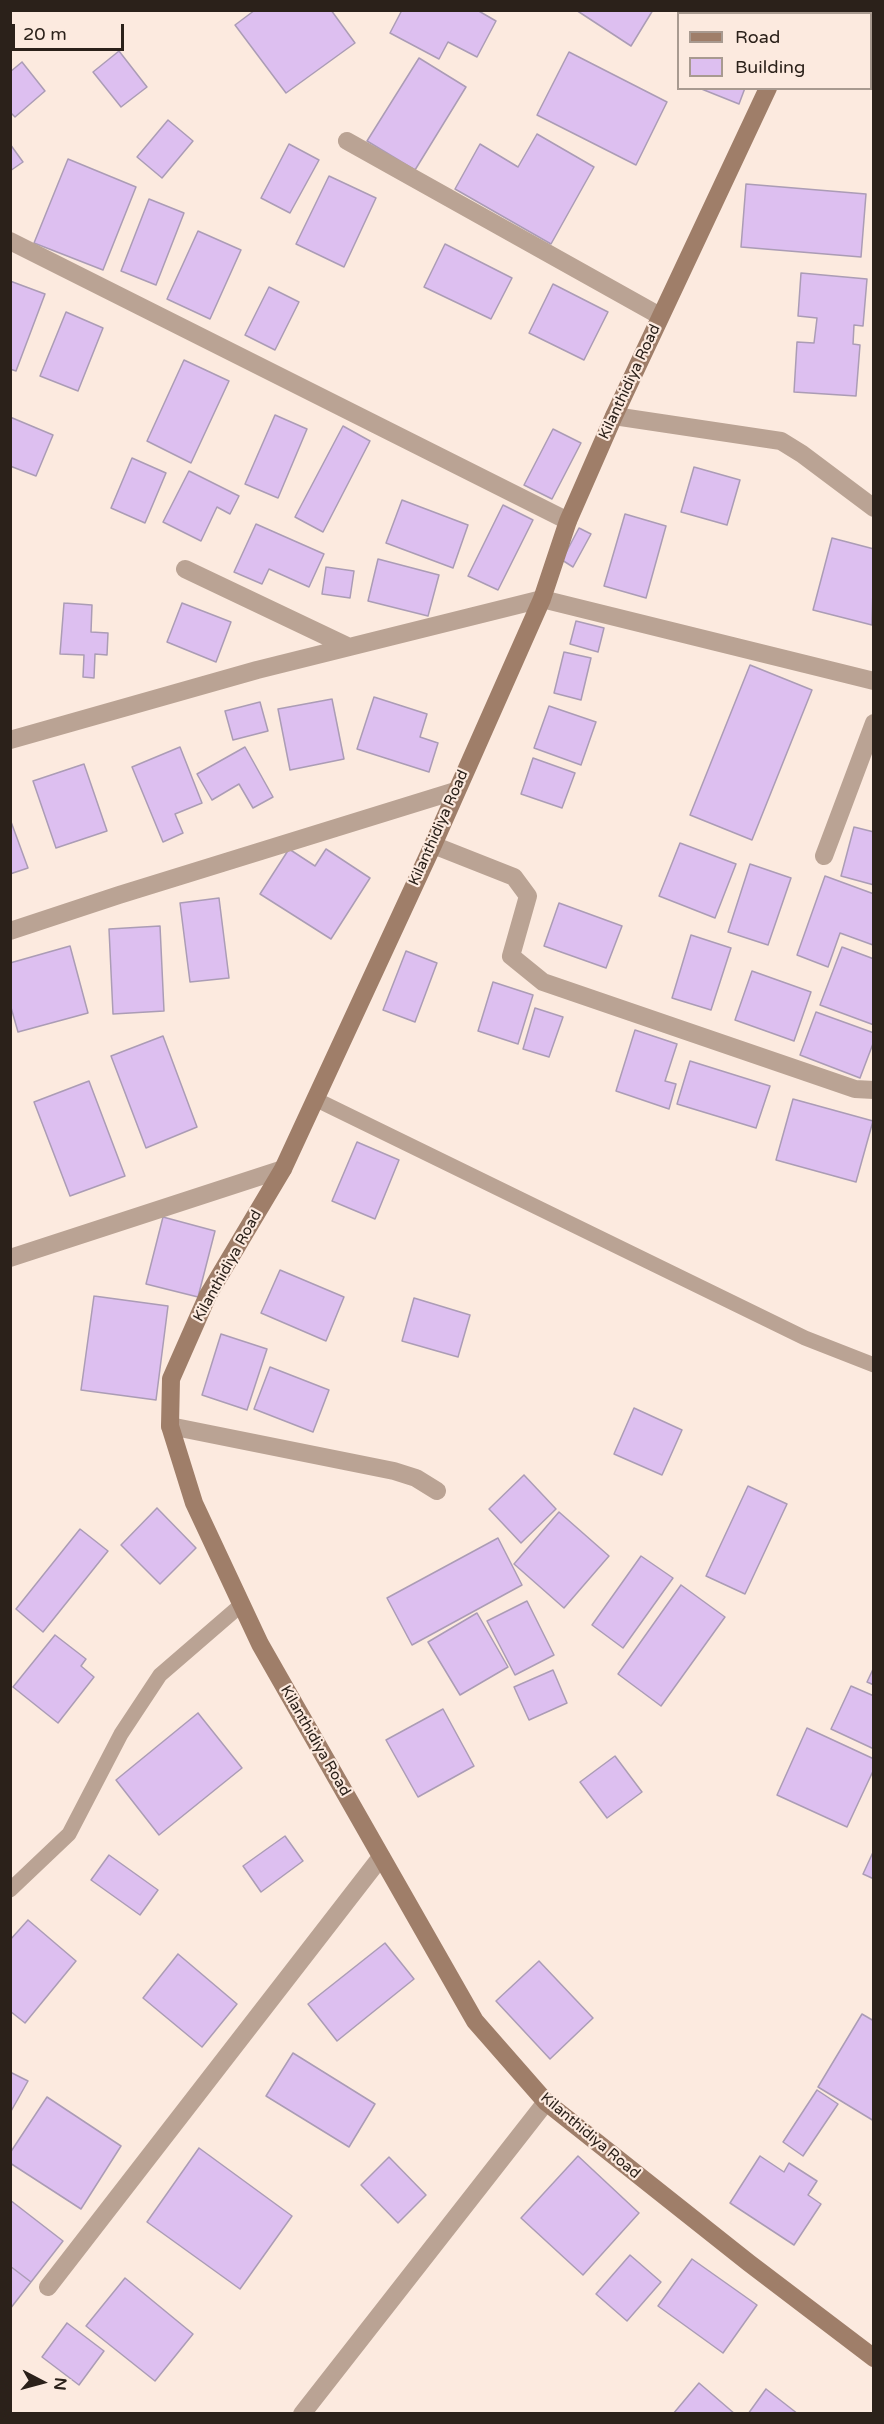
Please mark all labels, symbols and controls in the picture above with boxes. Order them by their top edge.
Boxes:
scale bar [15,12,128,50]
legend [677,12,872,90]
text: 20 m [23,23,67,45]
text: Road [735,26,780,48]
text: Building [735,56,805,78]
street label: Kilanthidiya Road [595,322,665,442]
street label: Kilanthidiya Road [405,767,473,889]
street label: Kilanthidiya Road [190,1207,266,1325]
street label: Kilanthidiya Road [276,1683,354,1799]
street label: Kilanthidiya Road [536,2089,644,2183]
north arrow [12,2352,72,2412]
text: N [49,2376,71,2391]

